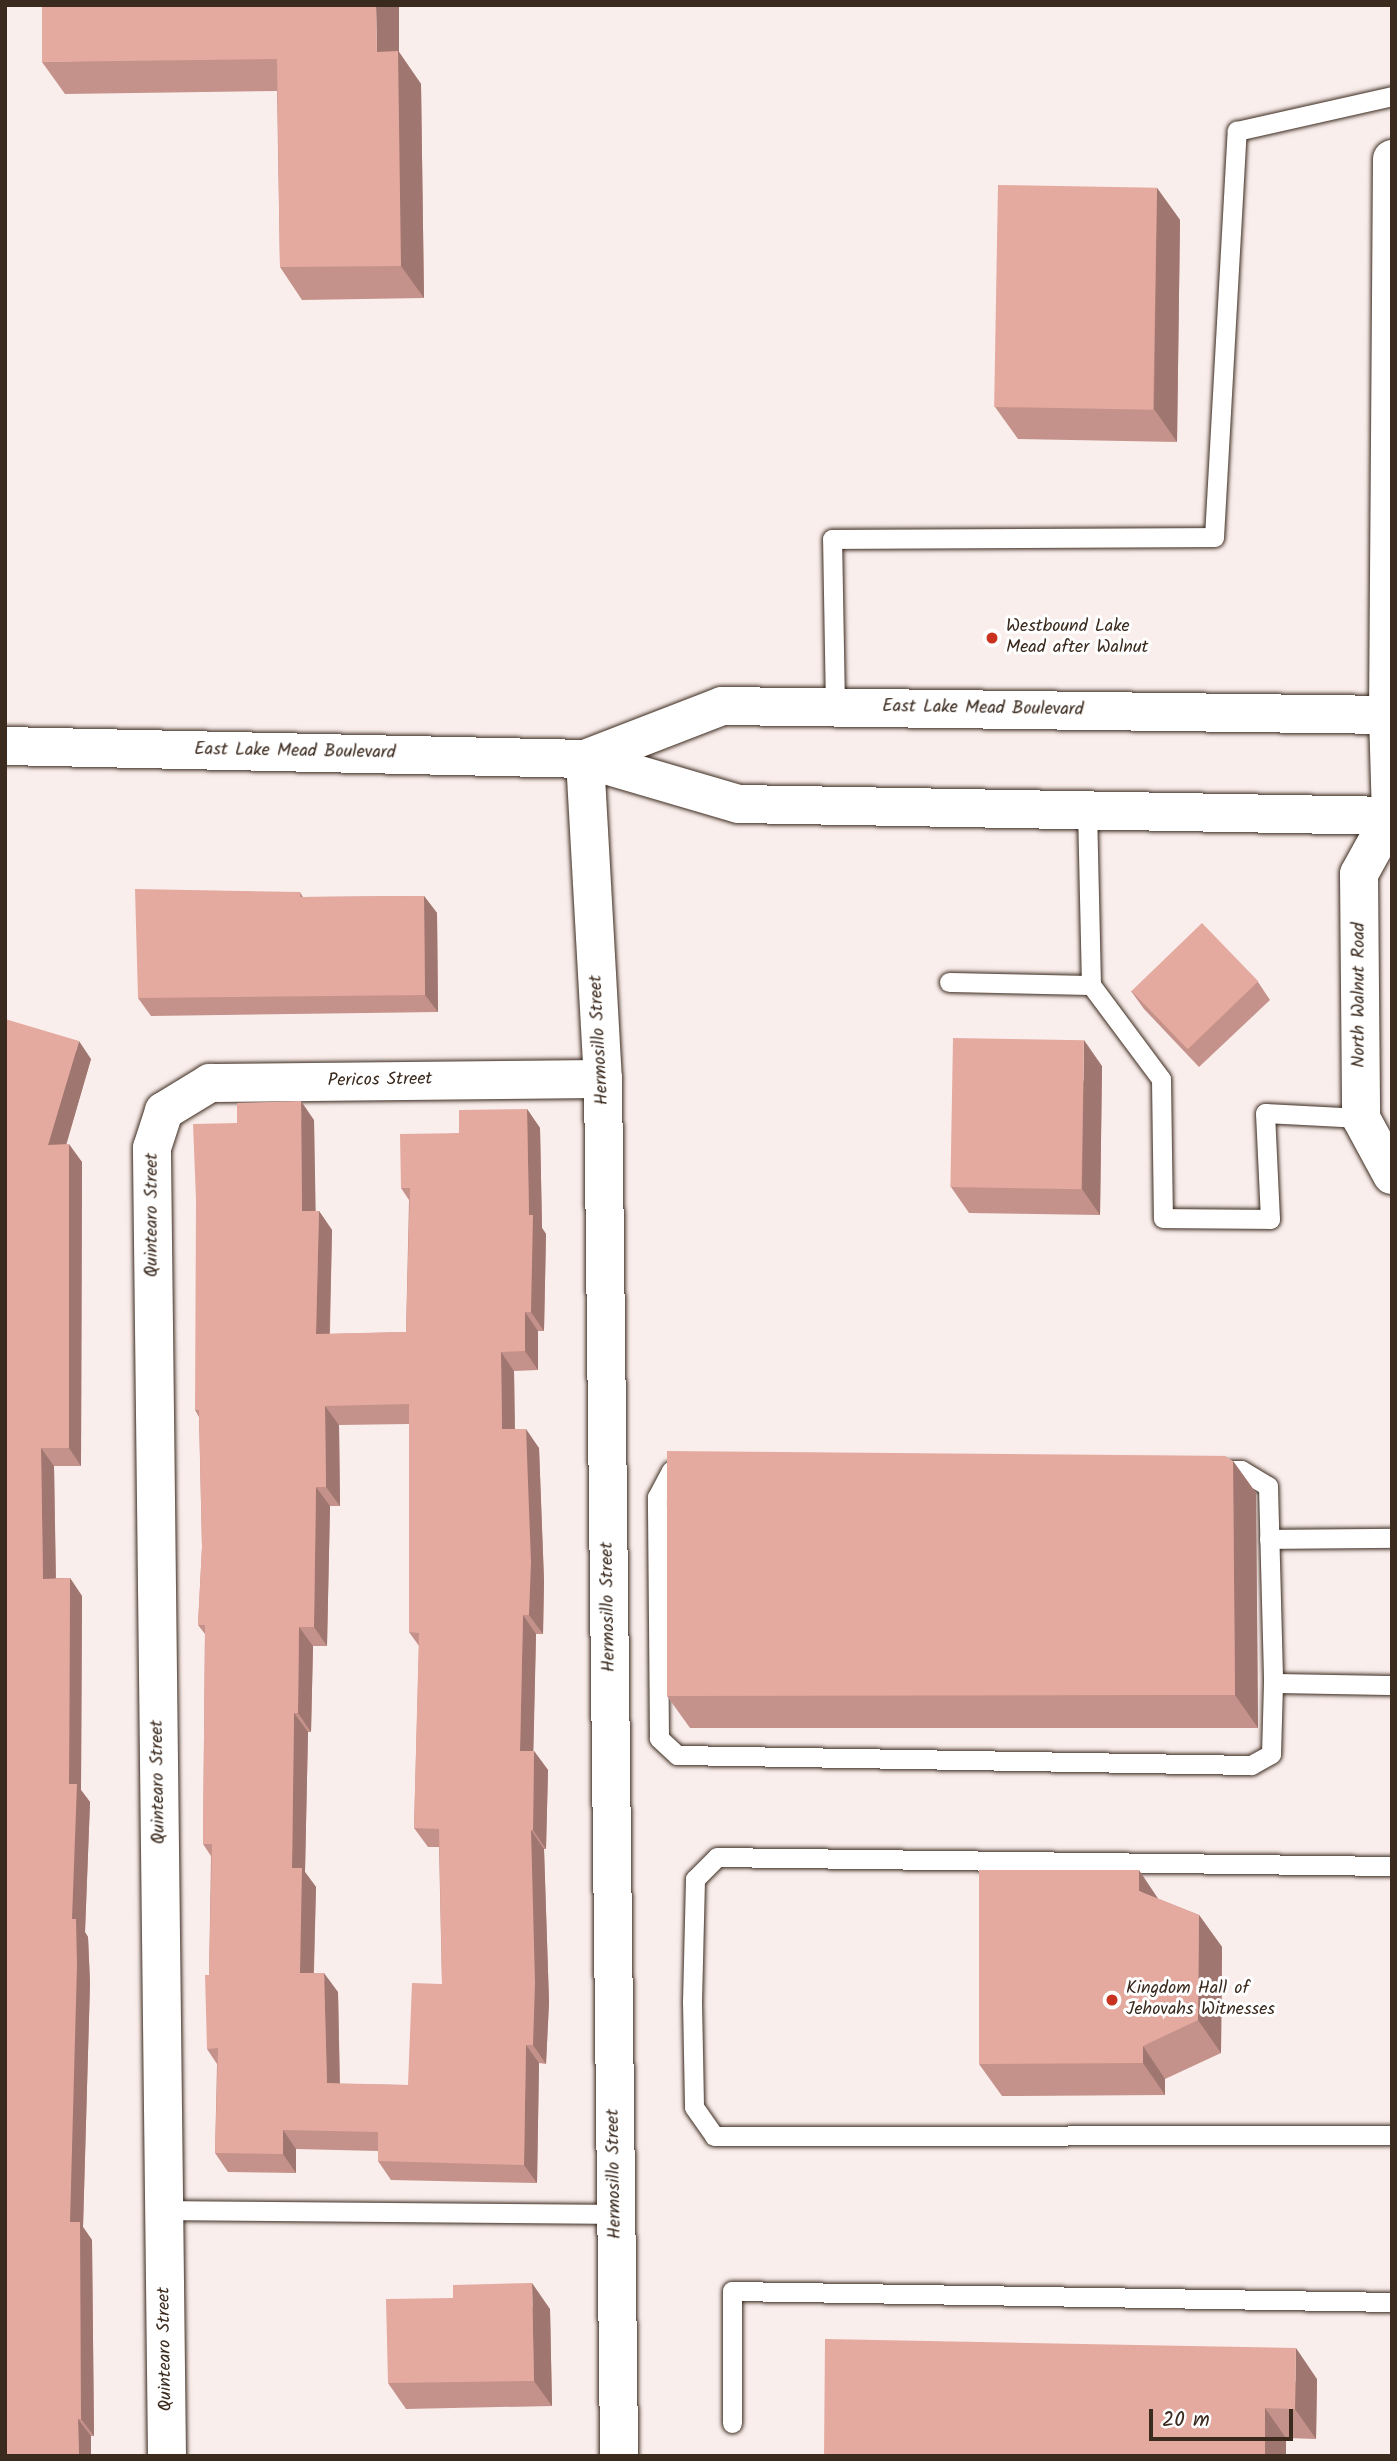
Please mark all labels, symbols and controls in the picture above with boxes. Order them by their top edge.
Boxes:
place label: Westbound Lake Mead after Walnut [1006,617,1149,660]
marker: Westbound Lake Mead after Walnut [984,630,1000,646]
street label: East Lake Mead Boulevard [882,696,1084,722]
street label: East Lake Mead Boulevard [194,739,396,765]
street label: North Walnut Road [1349,922,1371,1068]
street label: Hermosillo Street [586,974,614,1106]
street label: Pericos Street [327,1069,433,1093]
street label: Quintearo Street [142,1153,164,1277]
street label: Hermosillo Street [597,1542,621,1672]
street label: Quintearo Street [147,1720,171,1844]
place label: Kingdom Hall of Jehovahs Witnesses [1126,1979,1275,2022]
marker: Kingdom Hall of Jehovahs Witnesses [1104,1992,1120,2008]
street label: Hermosillo Street [603,2109,627,2239]
street label: Quintearo Street [154,2287,178,2411]
scale bar [1152,2394,1296,2438]
text: 20 m [1162,2404,1210,2437]

